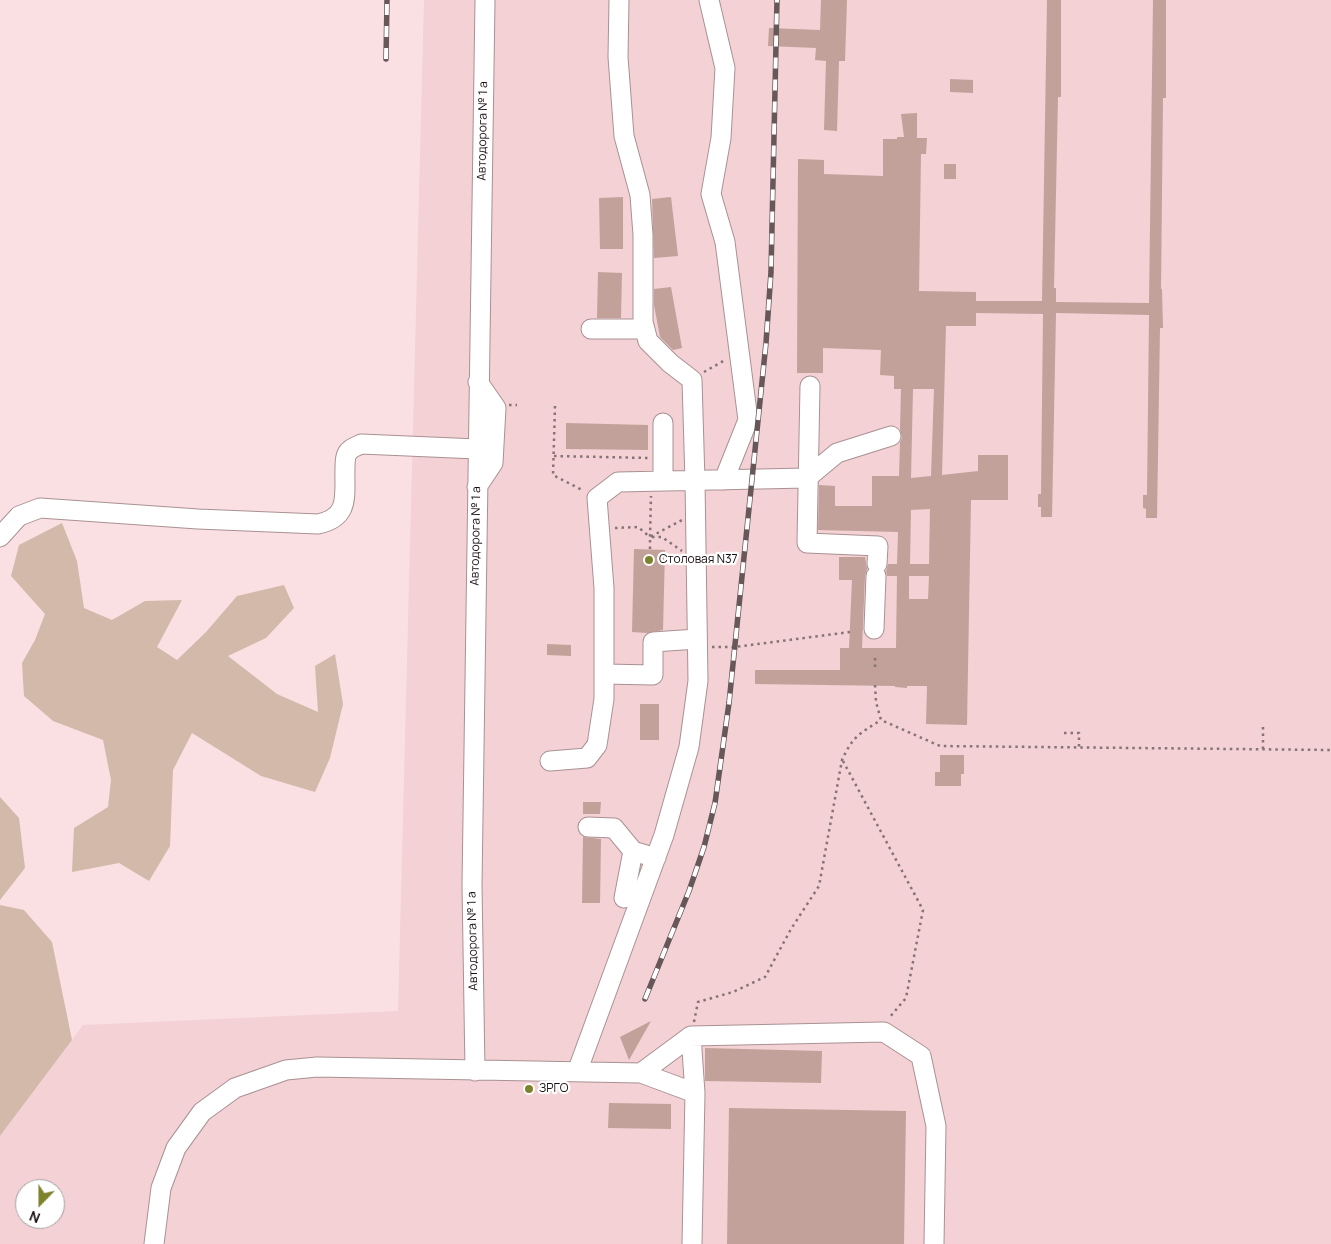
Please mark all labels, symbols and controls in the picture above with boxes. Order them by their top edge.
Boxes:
street label: Автодорога № 1 а [475,81,491,181]
street label: Автодорога № 1 а [468,486,484,586]
place label: Столовая N37 [659,553,738,567]
marker: Столовая N37 [643,554,655,566]
street label: Автодорога № 1 а [465,891,481,991]
place label: ЗРГО [539,1082,568,1096]
marker: ЗРГО [523,1083,535,1095]
north arrow [15,1179,65,1229]
text: N [26,1207,43,1228]

